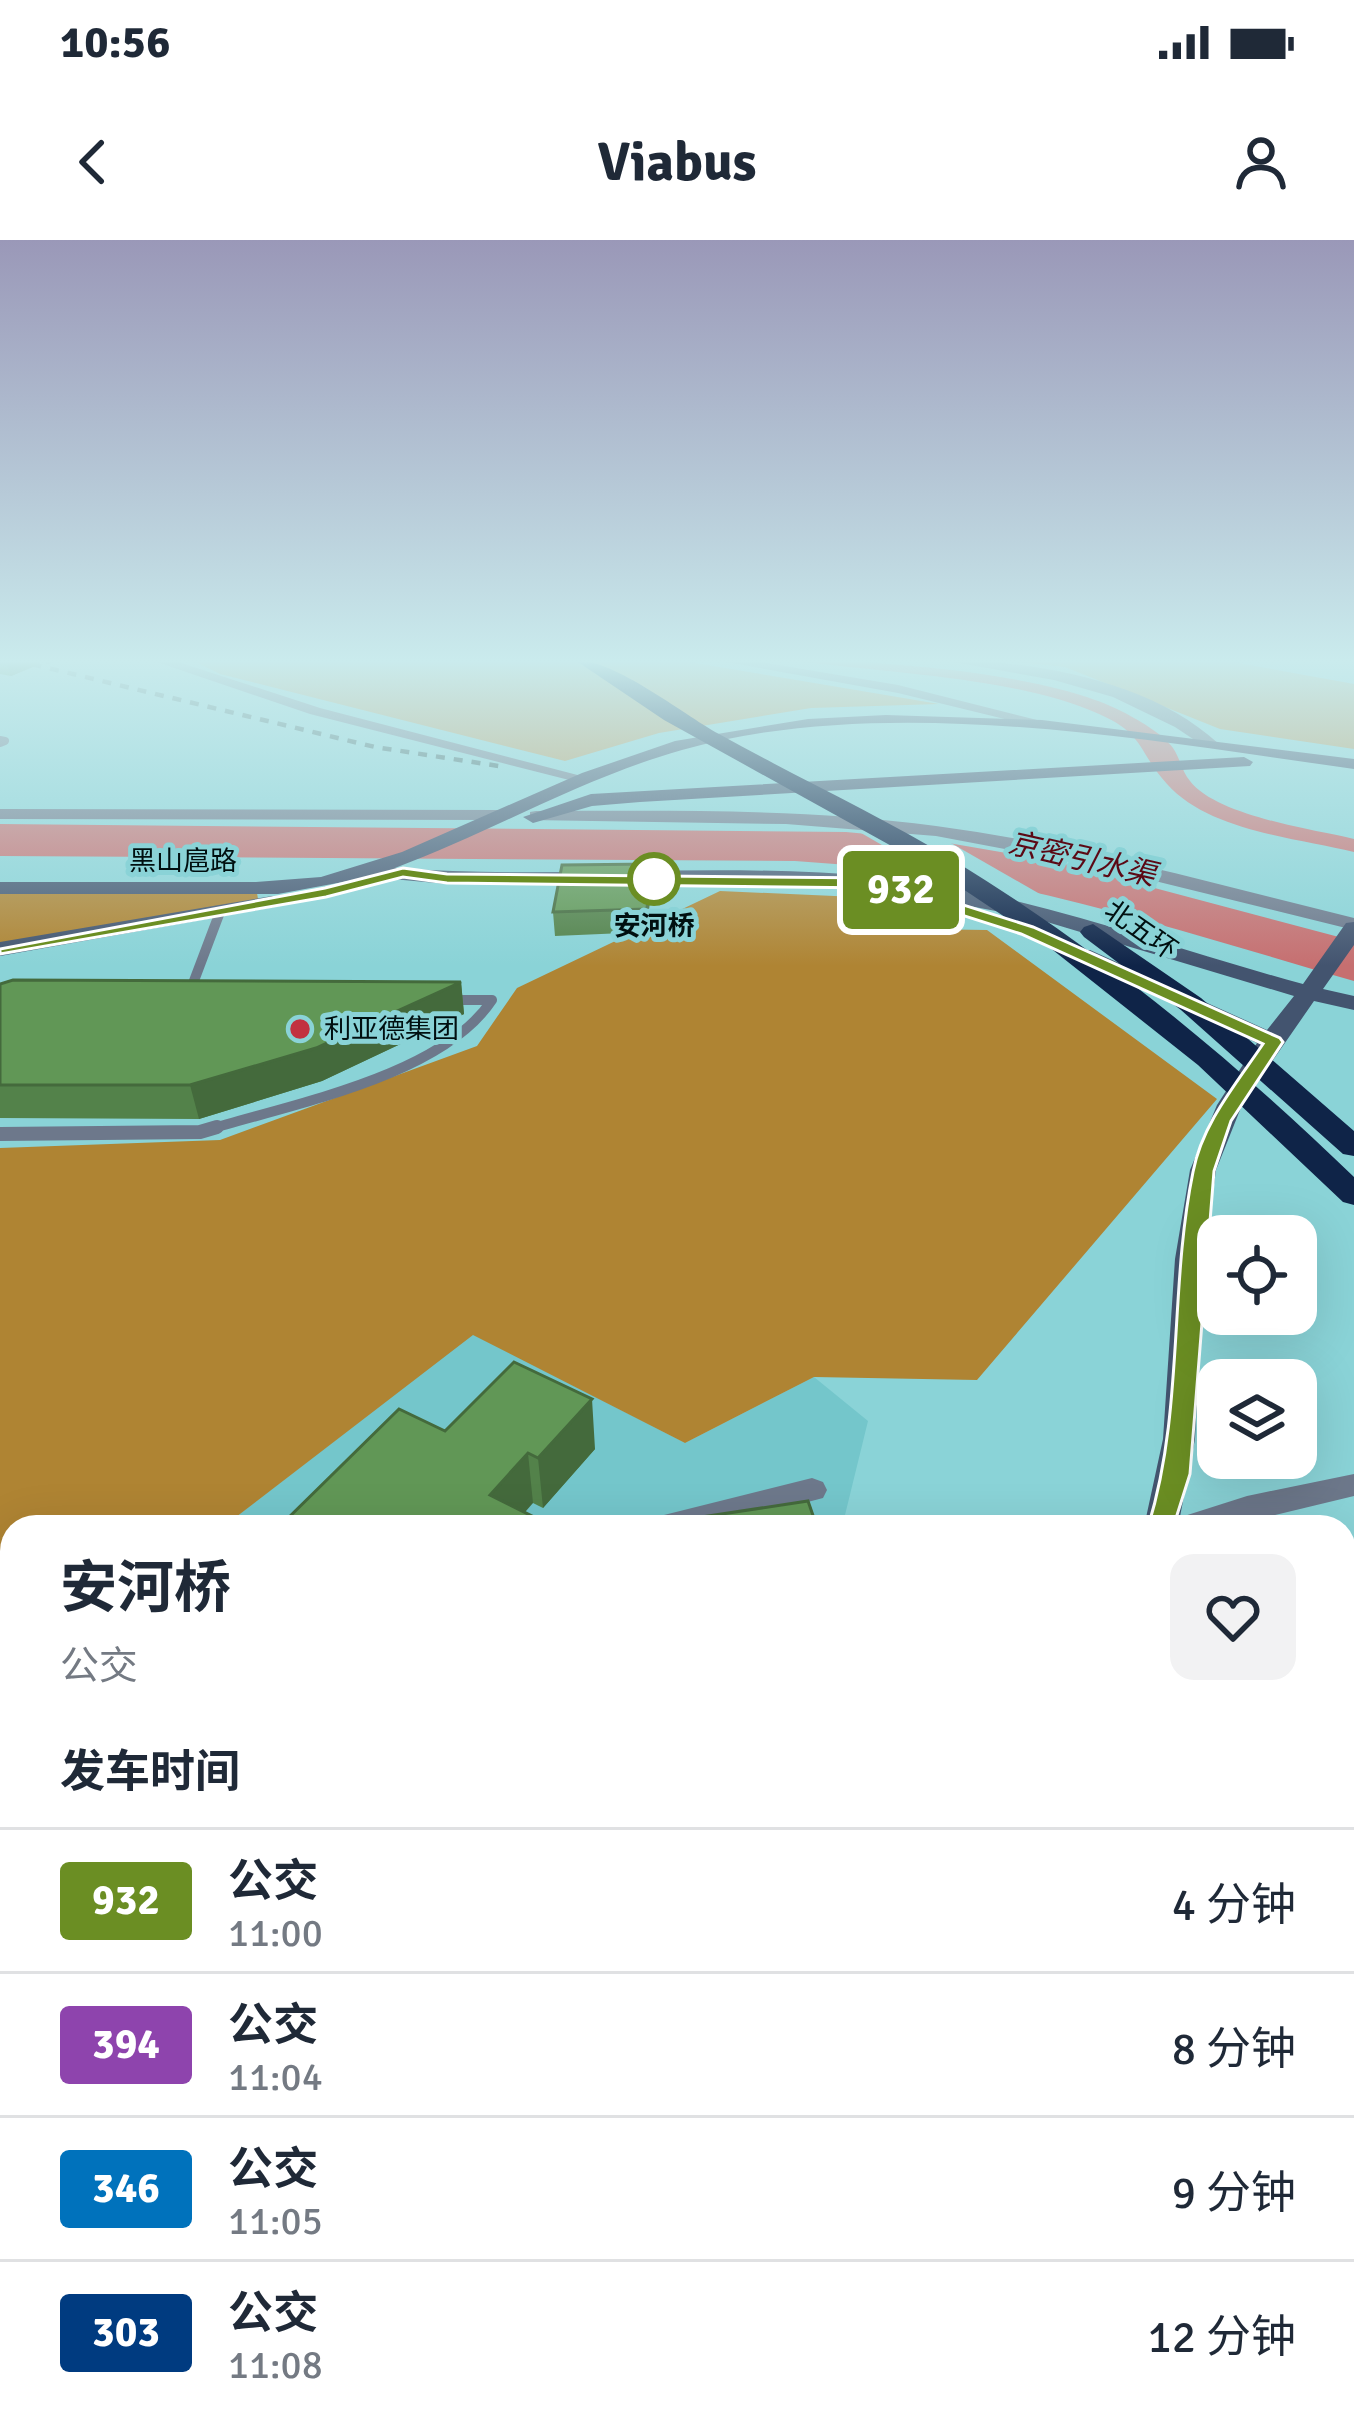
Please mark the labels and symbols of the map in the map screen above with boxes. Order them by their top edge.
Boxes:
water label: 京密引水渠 [1005,825,1163,895]
street label: 黑山扈路 [129,845,237,878]
line badge: 932 [832,851,970,929]
marker: 安河桥 [629,854,679,904]
street label: 北五环 [1098,894,1183,967]
place label: 安河桥 [614,910,695,943]
place label: 利亚德集团 [324,1013,459,1046]
marker: 利亚德集团 [287,1016,313,1042]

